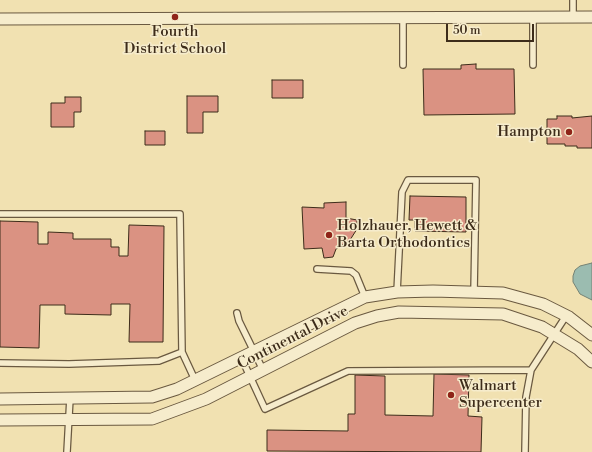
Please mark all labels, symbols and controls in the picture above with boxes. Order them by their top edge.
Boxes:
marker: Fourth District School [170,12,180,22]
scale bar [448,16,536,42]
place label: Fourth District School [124,23,226,58]
text: 50 m [453,23,481,38]
place label: Hampton [497,123,561,141]
marker: Hampton [564,127,574,137]
place label: Holzhauer, Hewett & Barta Orthodontics [337,217,477,252]
marker: Holzhauer, Hewett & Barta Orthodontics [324,230,334,240]
street label: Continental Drive [234,302,352,374]
place label: Walmart Supercenter [459,377,542,412]
marker: Walmart Supercenter [446,390,456,400]

